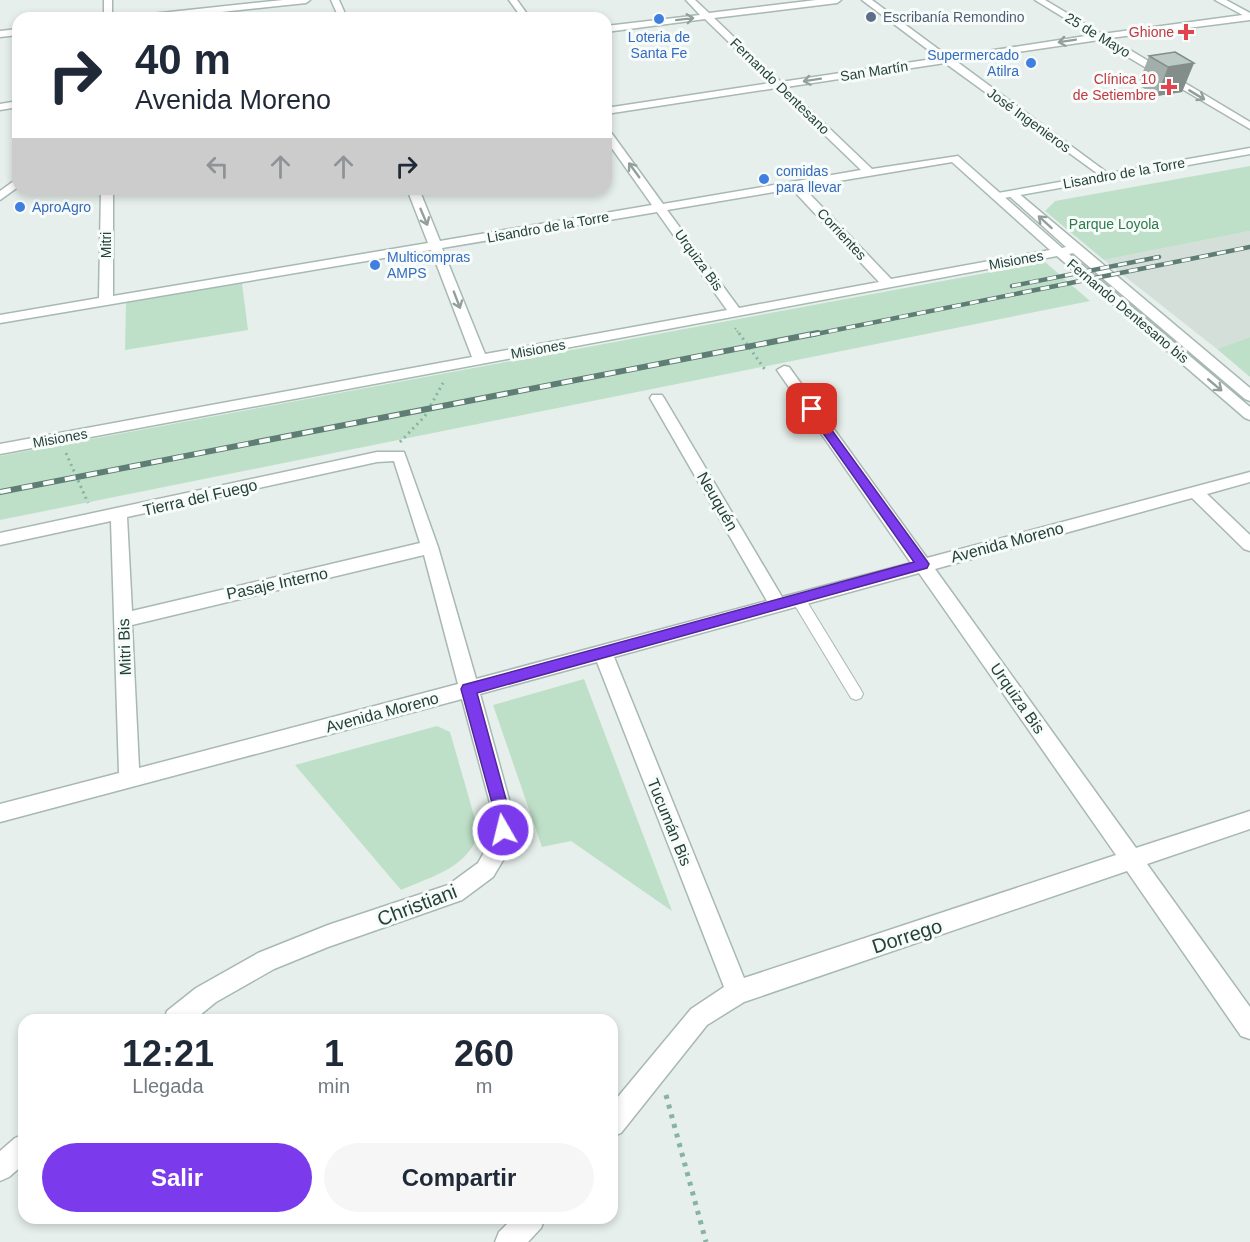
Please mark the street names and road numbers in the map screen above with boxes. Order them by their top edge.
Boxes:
street label: 25 de Mayo [1063,9,1134,61]
street label: Fernando Dentesano [727,35,833,138]
street label: San Martín [839,58,909,84]
street label: José Ingenieros [984,84,1074,156]
street label: Lisandro de la Torre [1062,154,1186,192]
street label: Corrientes [814,205,870,263]
street label: Lisandro de la Torre [486,208,610,246]
street label: Urquiza Bis [671,226,727,294]
street label: Mitri [98,232,114,258]
street label: Misiones [987,247,1045,273]
street label: Fernando Dentesano bis [1064,256,1192,366]
street label: Misiones [509,336,567,362]
street label: Misiones [31,425,89,451]
street label: Neuquén [694,469,741,534]
street label: Tierra del Fuego [141,476,259,519]
street label: Avenida Moreno [949,519,1066,566]
street label: Pasaje Interno [225,564,329,603]
street label: Mitri Bis [115,618,134,676]
street label: Urquiza Bis [987,660,1048,737]
street label: Avenida Moreno [324,689,441,736]
street label: Tucumán Bis [644,776,695,868]
street label: Christiani [374,880,460,930]
street label: Dorrego [869,914,945,958]

